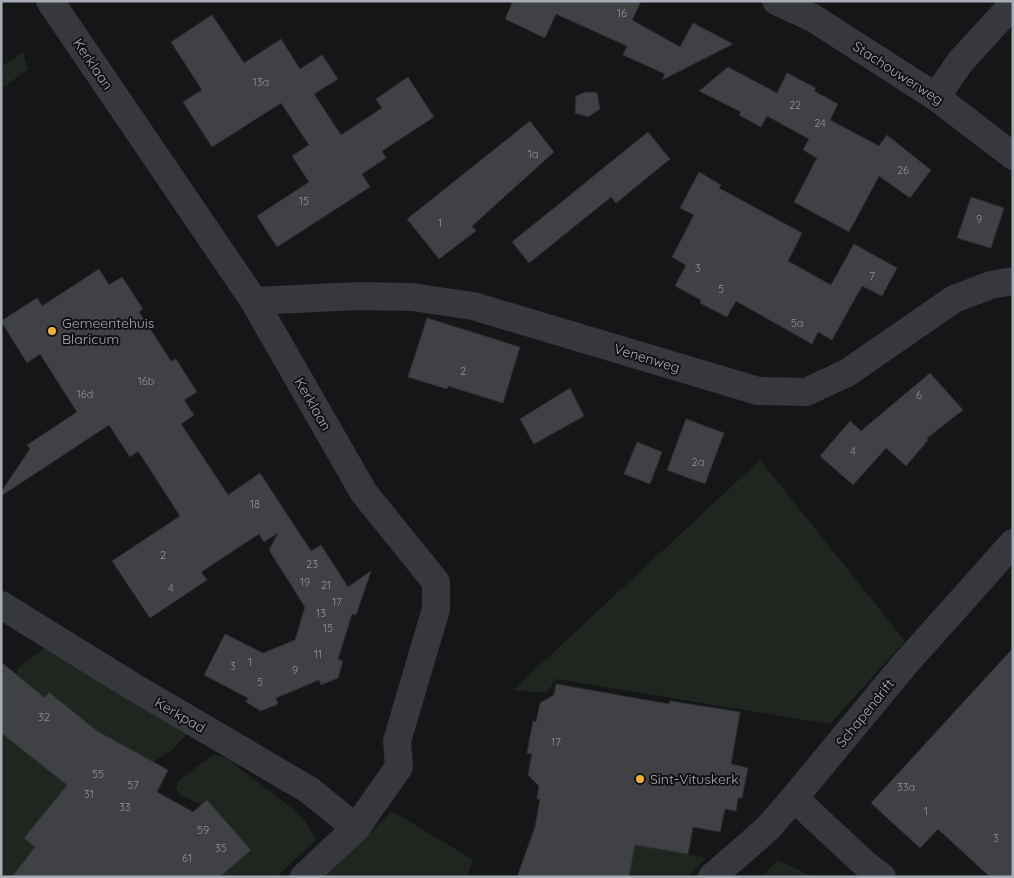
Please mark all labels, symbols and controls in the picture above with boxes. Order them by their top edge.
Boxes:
house number: 16 [617,6,627,20]
street label: Kerklaan [69,35,117,93]
street label: Stachouwerweg [849,37,947,109]
house number: 13a [253,75,269,89]
house number: 22 [789,98,801,112]
house number: 24 [814,116,826,130]
house number: 1a [528,147,538,161]
house number: 26 [897,163,909,177]
house number: 15 [299,194,309,208]
house number: 9 [976,212,982,226]
house number: 1 [438,216,442,230]
house number: 3 [695,261,701,275]
house number: 7 [869,269,875,283]
house number: 5 [718,282,724,296]
place label: Gemeentehuis Blaricum [62,314,154,348]
house number: 5a [791,316,803,330]
marker: Gemeentehuis Blaricum [46,325,58,337]
street label: Venenweg [612,339,682,377]
house number: 2 [460,364,466,378]
house number: 16b [138,374,155,388]
street label: Kerklaan [291,374,335,434]
house number: 16d [77,387,93,401]
house number: 6 [916,388,922,402]
house number: 4 [850,444,856,458]
house number: 2a [692,455,704,469]
house number: 18 [250,497,260,511]
house number: 2 [160,548,166,562]
house number: 23 [306,557,318,571]
house number: 19 [300,575,310,589]
house number: 21 [321,578,331,592]
house number: 4 [168,581,174,595]
house number: 17 [332,595,342,609]
house number: 13 [316,606,326,620]
house number: 15 [323,621,333,635]
house number: 11 [314,647,322,661]
house number: 1 [248,655,252,669]
house number: 3 [230,659,236,673]
house number: 9 [292,663,298,677]
house number: 5 [257,675,263,689]
street label: Schapendrift [832,675,898,751]
street label: Kerkpad [152,693,208,737]
house number: 32 [38,710,50,724]
house number: 17 [551,735,561,749]
house number: 55 [92,767,104,781]
place label: Sint-Vituskerk [650,770,739,788]
marker: Sint-Vituskerk [634,773,646,785]
house number: 57 [127,778,139,792]
house number: 33a [897,780,915,794]
house number: 31 [84,787,94,801]
house number: 33 [119,800,131,814]
house number: 1 [924,804,928,818]
house number: 59 [197,823,209,837]
house number: 3 [993,831,999,845]
house number: 35 [215,841,227,855]
house number: 61 [182,851,192,865]

